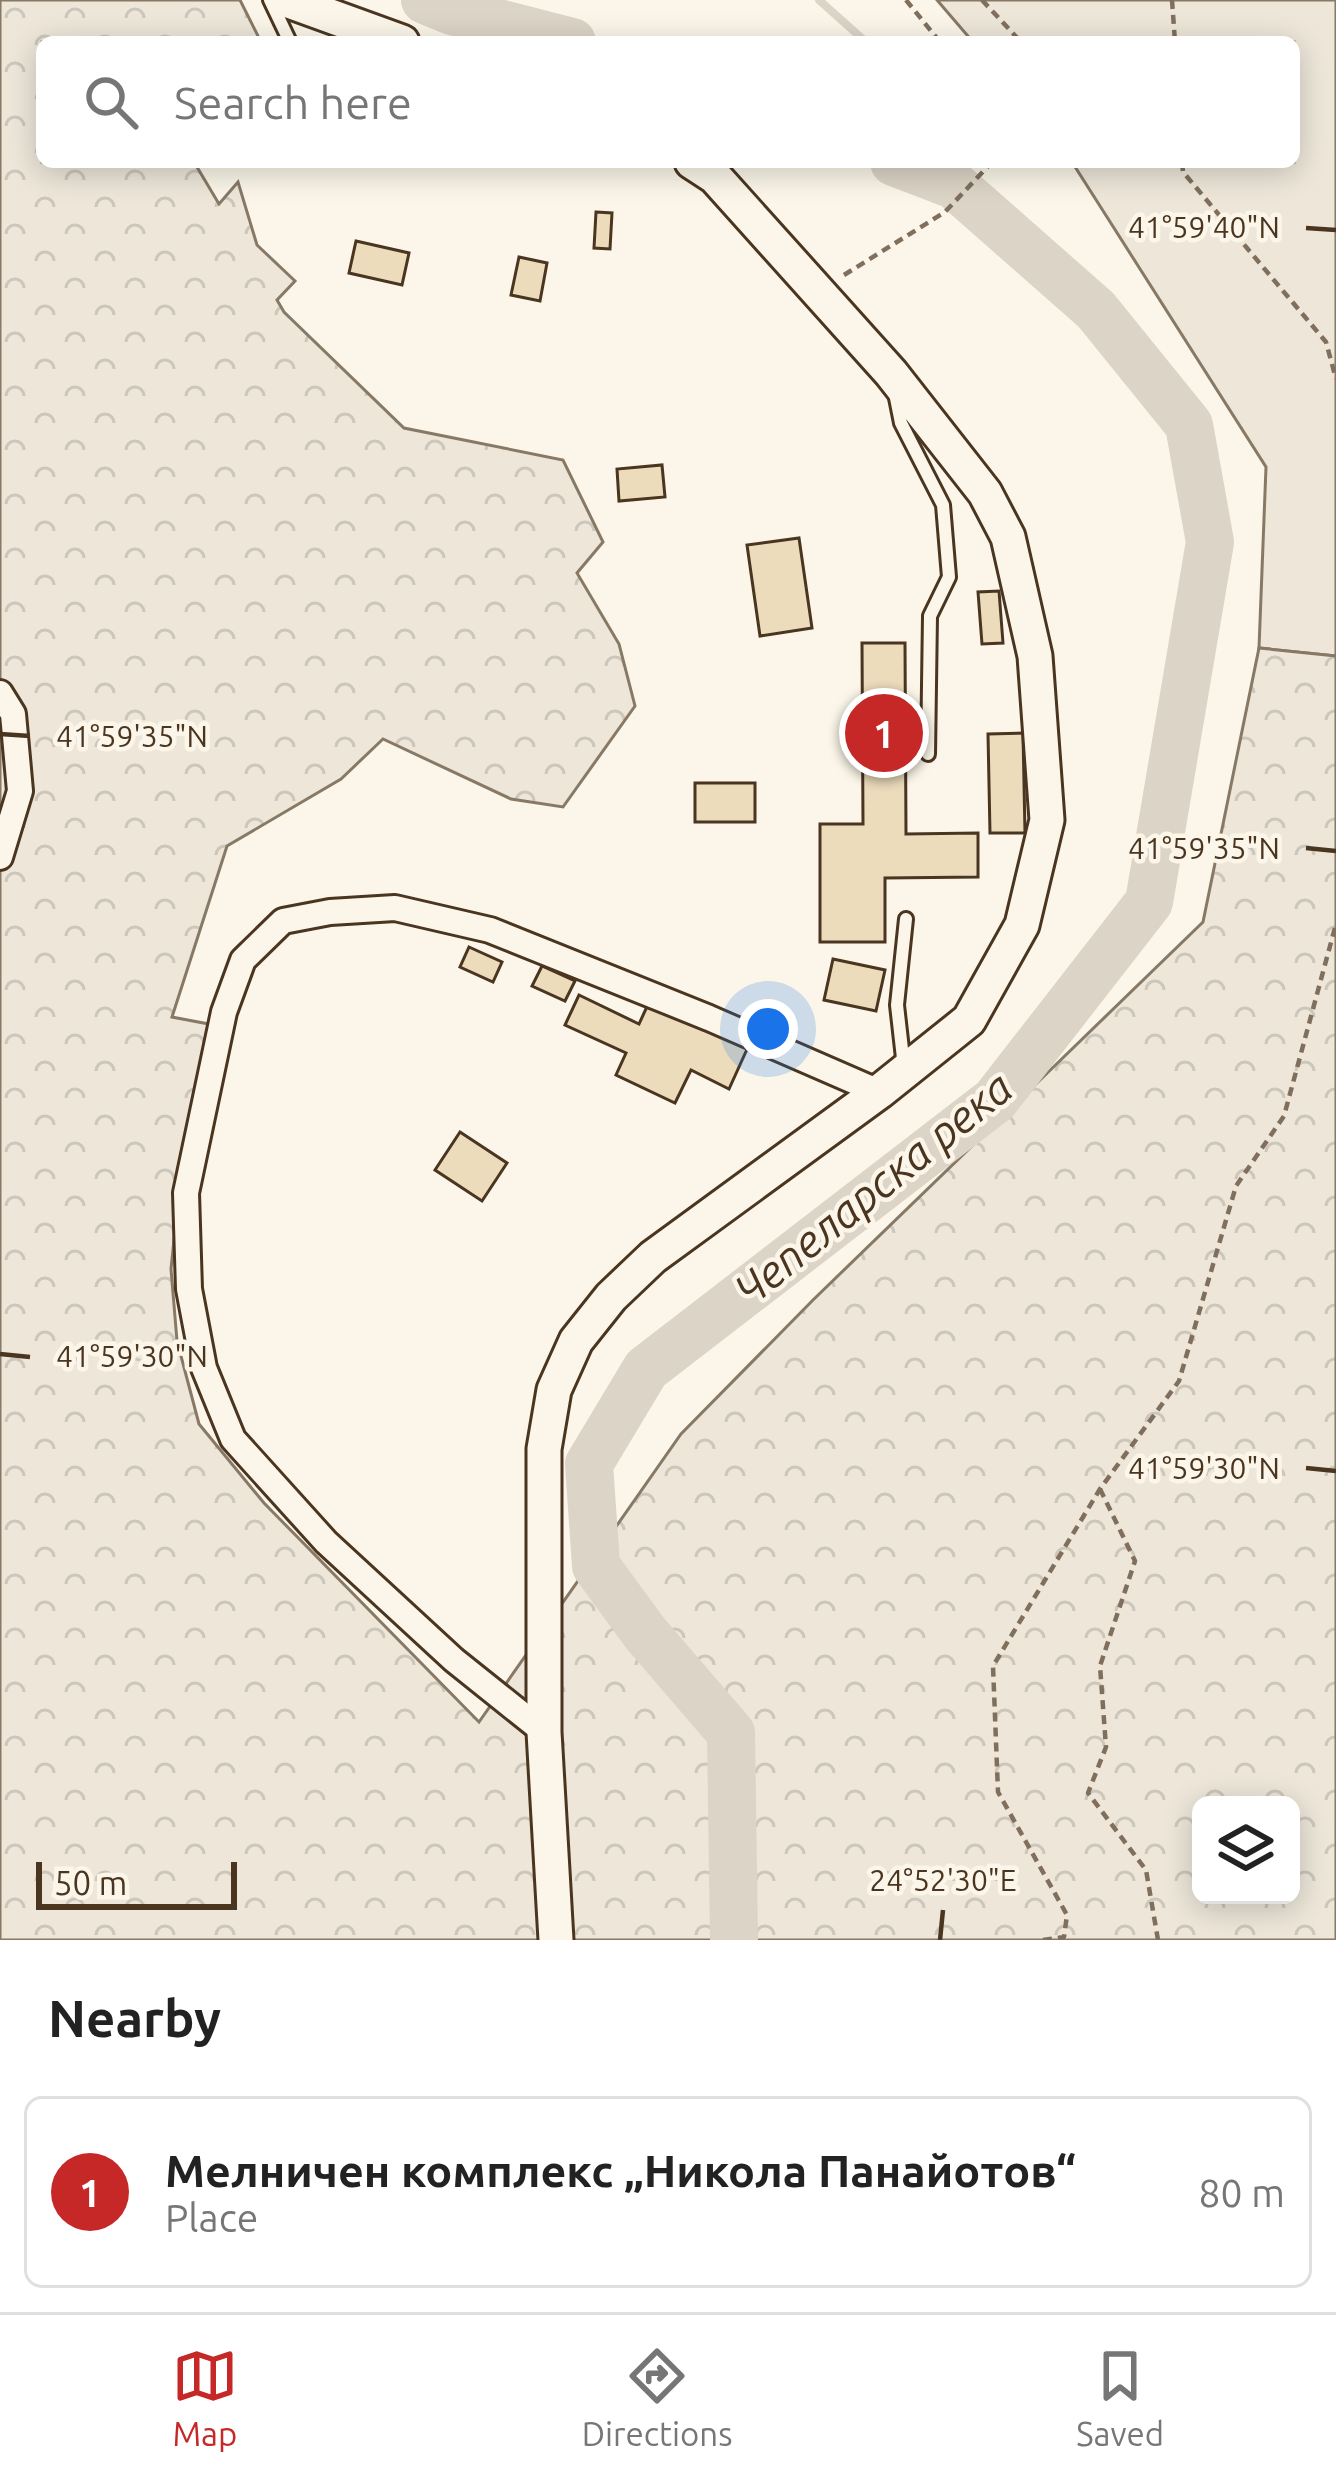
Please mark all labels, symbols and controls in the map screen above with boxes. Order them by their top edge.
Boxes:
search box [36,36,1300,168]
icon: search [78,69,144,135]
text: Search here [174,77,412,128]
text: 41°59'40"N [1128,210,1280,244]
pin: 1 [845,688,923,778]
text: 41°59'35"N [56,719,208,753]
text: 41°59'35"N [1128,831,1280,865]
your location [738,999,798,1059]
water label: Чепеларска река [724,1061,1022,1315]
text: 41°59'30"N [56,1339,208,1373]
text: 41°59'30"N [1128,1451,1280,1485]
map controls [1192,1796,1300,1904]
button: layers [1192,1796,1300,1904]
scale bar [36,1856,237,1909]
text: 24°52'30"E [869,1863,1017,1897]
text: 50 m [54,1864,127,1901]
text: Nearby [48,1989,221,2047]
text: Мелничен комплекс „Никола Панайотов“ [165,2145,1076,2196]
text: 1 [79,2171,101,2214]
text: 80 m [1198,2171,1285,2214]
text: Place [165,2196,258,2239]
tab: Map [172,2343,238,2452]
tab: Directions [582,2343,732,2452]
tab: Saved [1076,2343,1164,2452]

